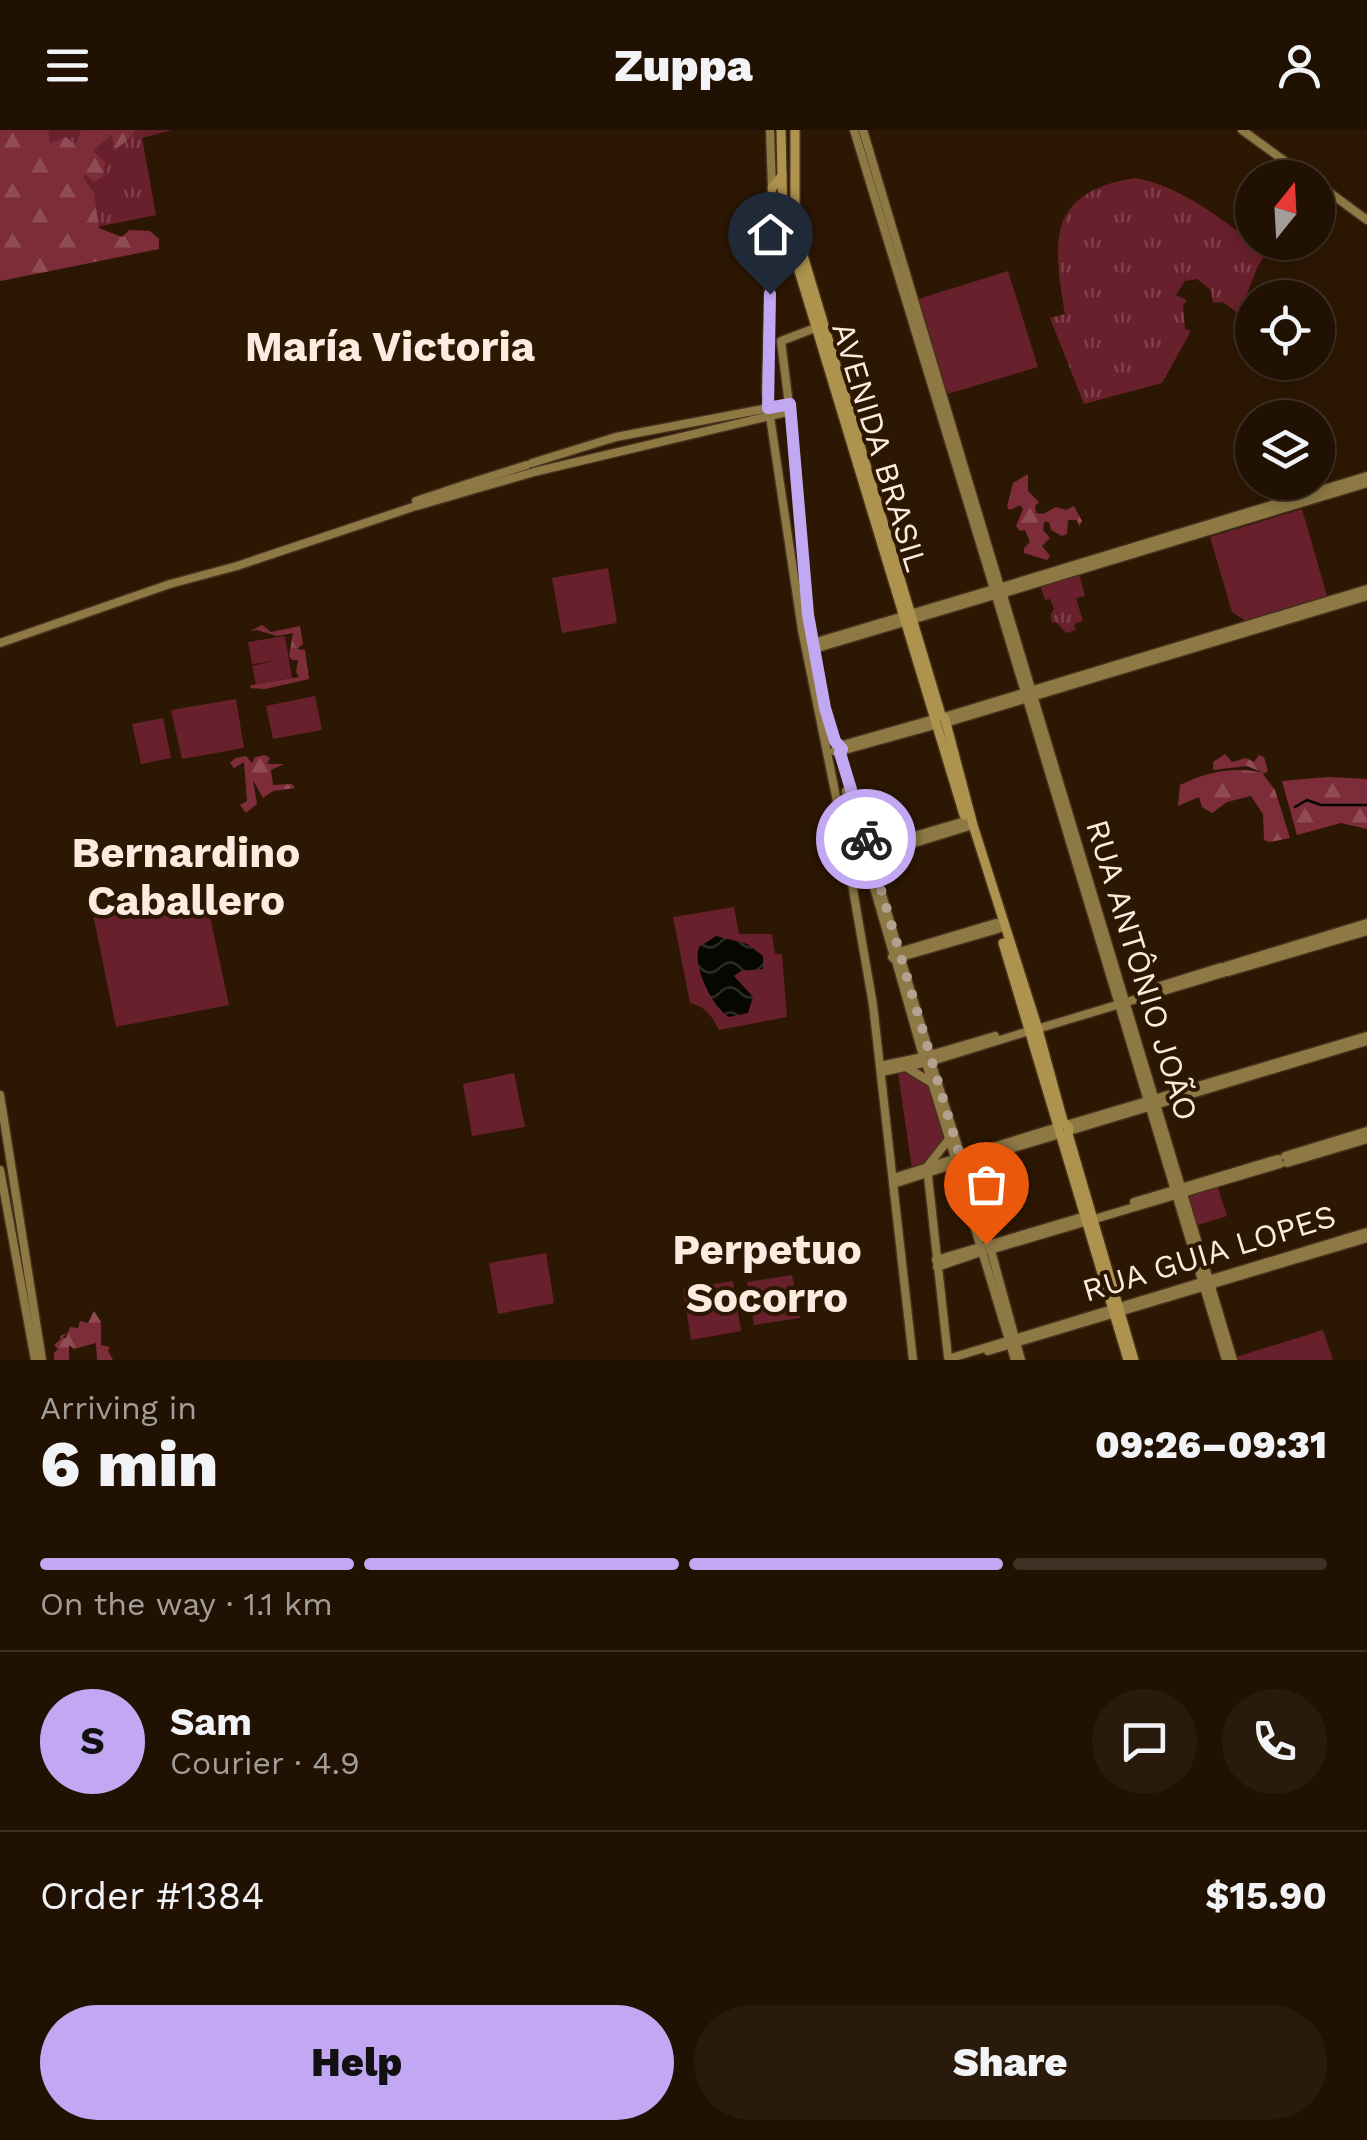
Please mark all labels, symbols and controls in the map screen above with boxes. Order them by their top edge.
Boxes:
icon: menu [40,38,95,93]
icon: person [1272,38,1327,93]
text: Zuppa [614,39,753,92]
north arrow [1235,160,1335,260]
map controls [1235,160,1335,500]
pin [728,192,813,295]
icon: home [743,207,798,262]
button: locate [1235,280,1335,380]
street label: AVENIDA BRASIL [824,318,936,576]
district label: María Victoria [245,322,536,371]
button: layers [1235,400,1335,500]
courier [816,789,916,889]
icon: bike [839,812,894,867]
street label: RUA ANTÔNIO JOÃO [1078,815,1206,1125]
district label: Bernardino Caballero [71,828,301,925]
pin [944,1142,1029,1245]
icon: bag [959,1157,1014,1212]
street label: RUA GUIA LOPES [1078,1196,1340,1310]
district label: Perpetuo Socorro [672,1225,862,1322]
text: Arriving in [40,1389,197,1427]
text: 09:26–09:31 [1095,1423,1327,1467]
text: 6 min [40,1426,218,1502]
text: On the way · 1.1 km [40,1585,333,1623]
button: chat [1092,1689,1197,1794]
button: phone [1222,1689,1327,1794]
text: Sam [170,1700,252,1744]
text: S [80,1719,105,1763]
text: Courier · 4.9 [170,1744,360,1782]
text: Order #1384 [40,1874,264,1918]
text: $15.90 [1205,1874,1327,1918]
button: Help [40,2005,674,2120]
button: Share [694,2005,1327,2120]

